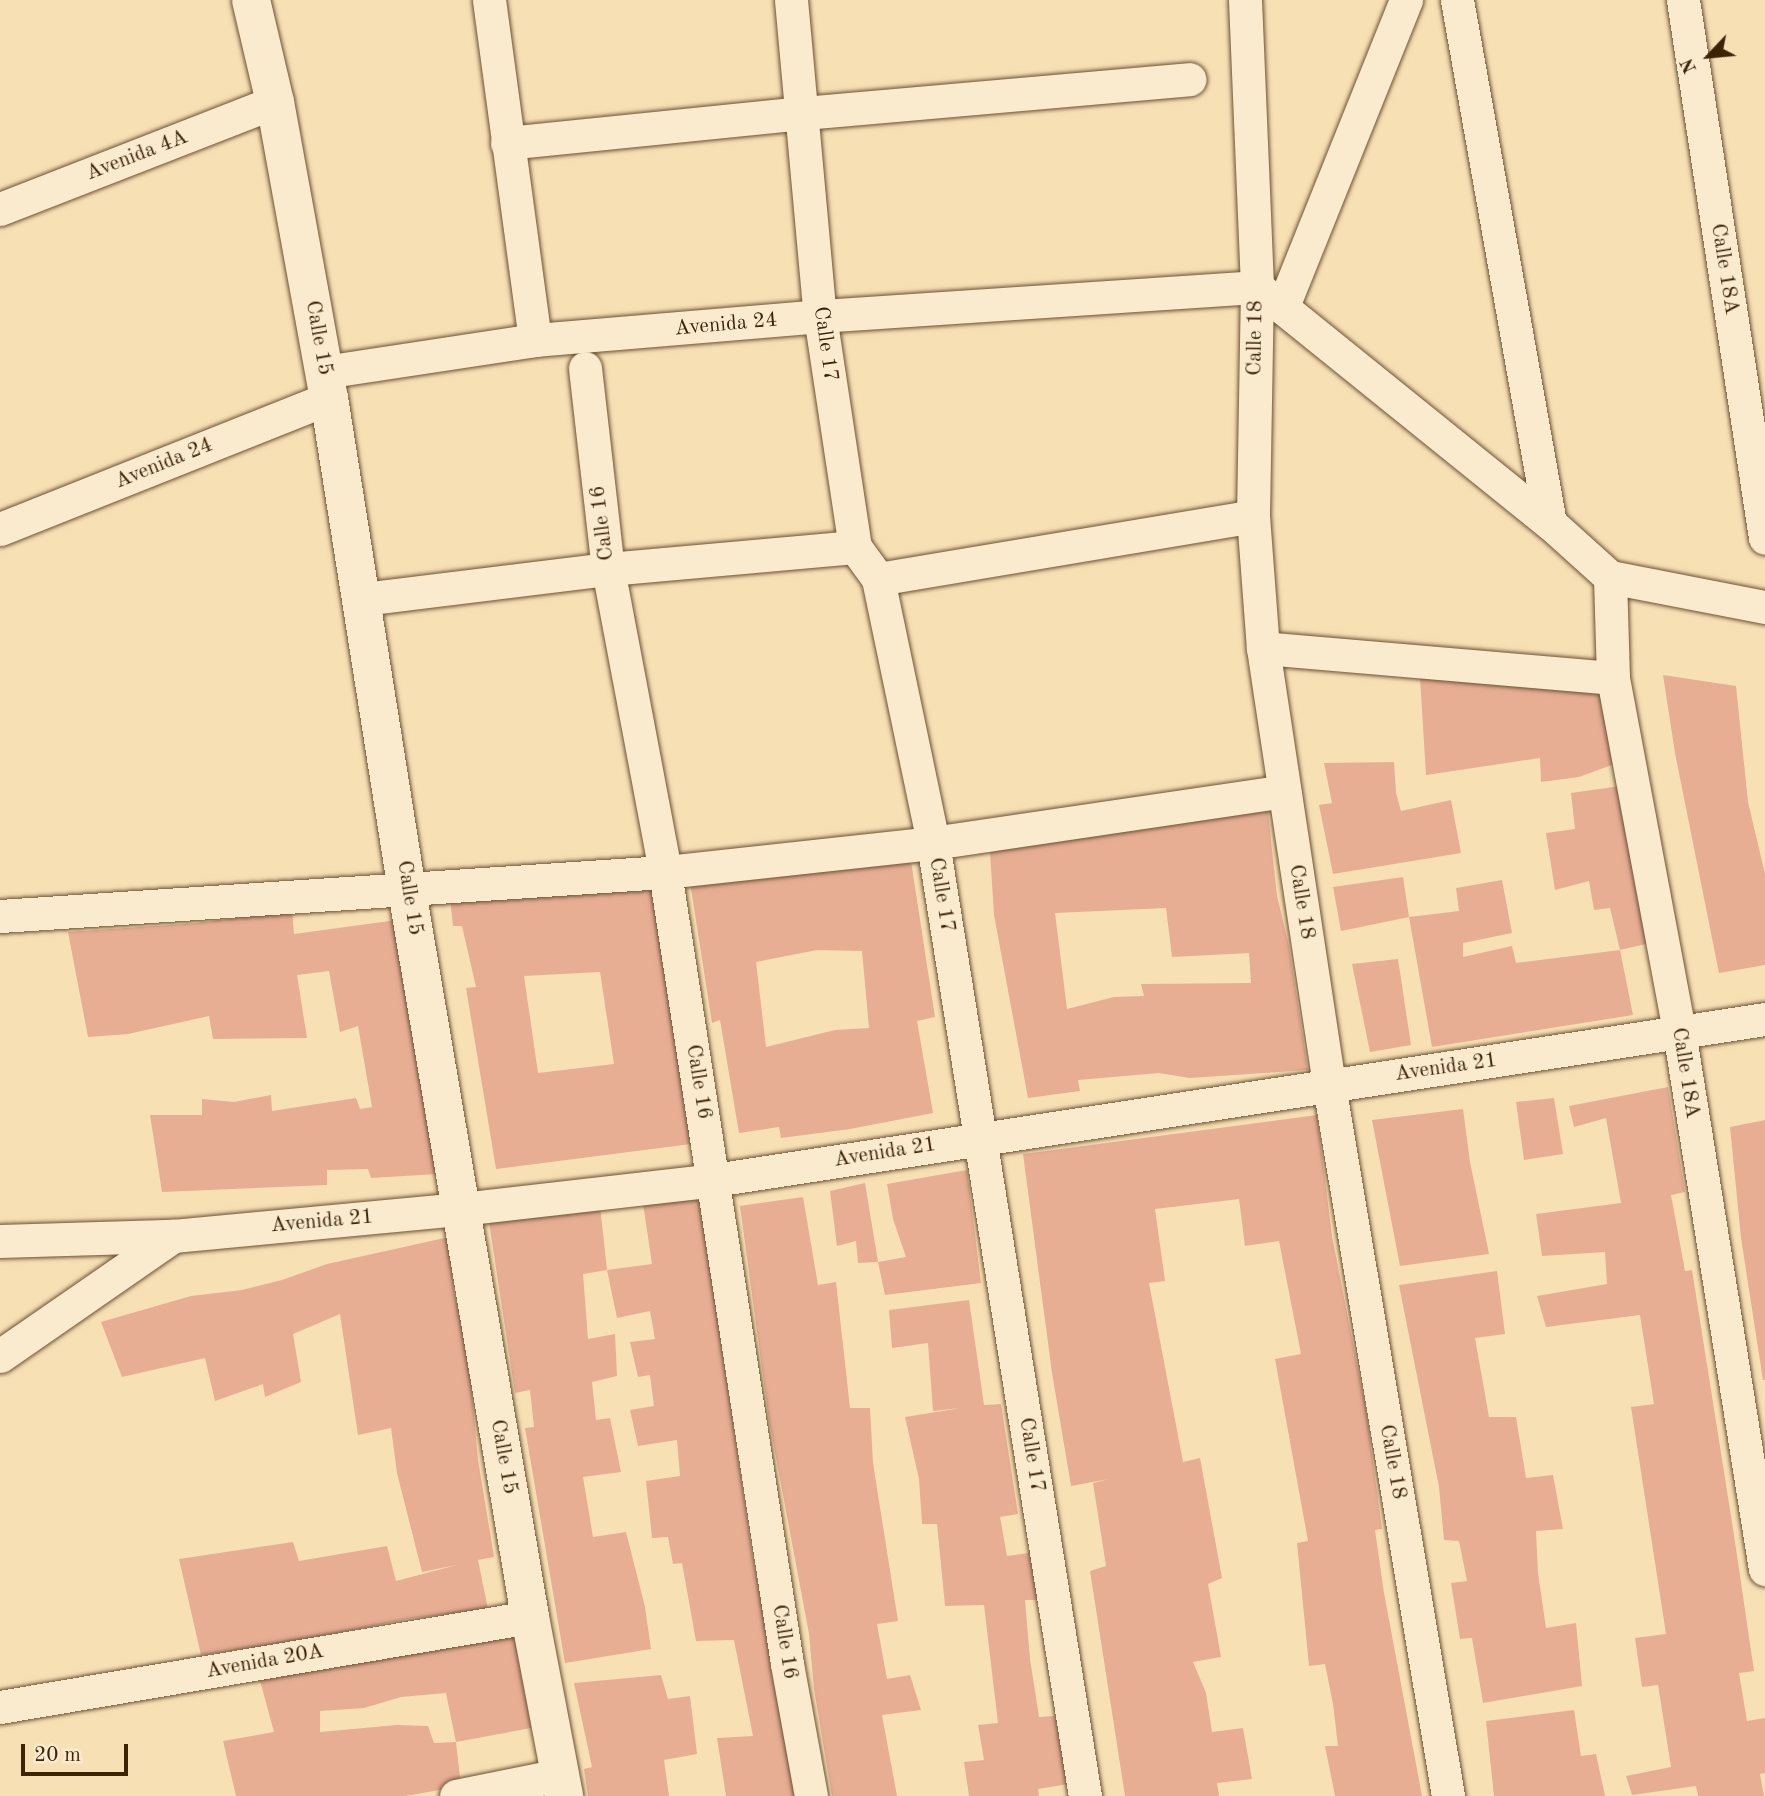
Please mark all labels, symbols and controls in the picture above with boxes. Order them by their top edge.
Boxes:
north arrow [1674,21,1744,91]
text: N [1678,55,1701,76]
street label: Avenida 4A [83,125,191,187]
street label: Calle 18A [1704,222,1744,316]
street label: Calle 15 [299,299,337,377]
street label: Calle 18 [1243,300,1269,376]
street label: Calle 17 [807,305,843,383]
street label: Avenida 24 [674,308,778,342]
street label: Avenida 24 [111,433,217,495]
street label: Calle 16 [586,484,620,562]
street label: Calle 17 [923,856,959,934]
street label: Calle 15 [391,859,427,937]
street label: Calle 18 [1283,863,1319,941]
street label: Calle 18A [1665,1026,1705,1120]
street label: Calle 16 [680,1043,716,1121]
street label: Avenida 21 [1393,1048,1499,1088]
street label: Avenida 21 [832,1132,938,1174]
street label: Avenida 21 [270,1205,374,1239]
street label: Calle 17 [1013,1416,1049,1494]
street label: Calle 15 [484,1418,522,1496]
street label: Calle 18 [1373,1423,1411,1501]
street label: Calle 16 [766,1603,802,1681]
street label: Avenida 20A [204,1639,326,1685]
scale bar [24,1730,131,1774]
text: 20 m [34,1745,81,1766]

